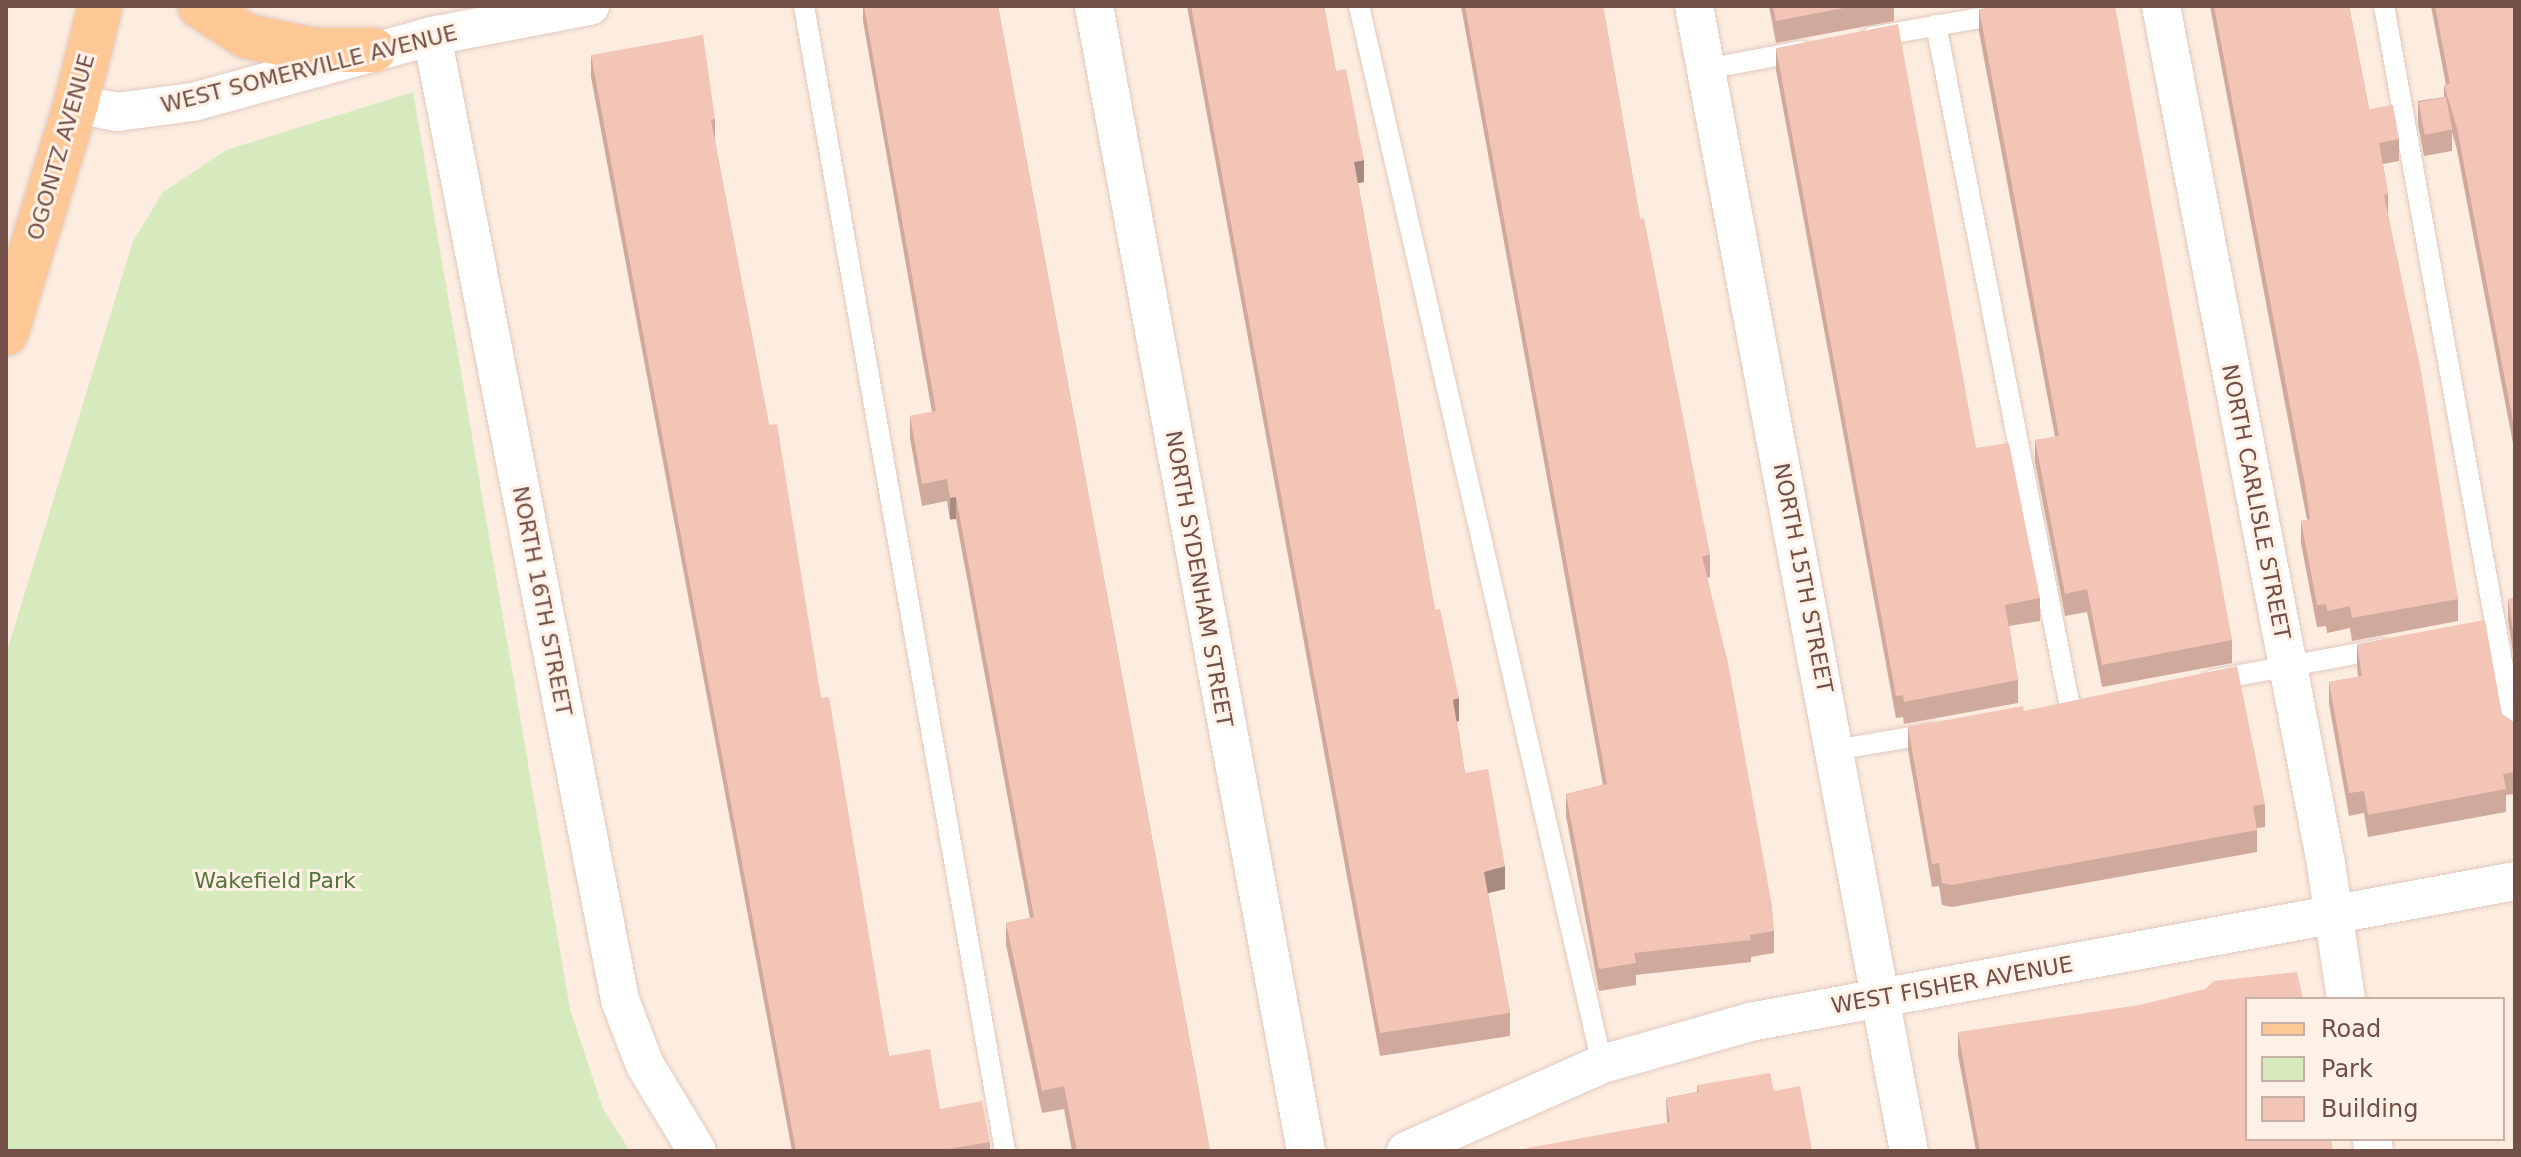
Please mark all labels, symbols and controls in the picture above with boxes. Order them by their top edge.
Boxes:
street label: WEST SOMERVILLE AVENUE [158,19,460,119]
street label: OGONTZ AVENUE [22,51,100,243]
street label: NORTH CARLISLE STREET [2216,362,2296,642]
street label: NORTH SYDENHAM STREET [1160,429,1238,729]
street label: NORTH 15TH STREET [1768,461,1838,695]
street label: NORTH 16TH STREET [507,484,577,718]
park label: Wakefield Park [194,868,356,894]
street label: WEST FISHER AVENUE [1829,951,2075,1019]
legend [2245,997,2505,1141]
text: Road [2321,1015,2381,1043]
text: Park [2321,1055,2373,1083]
text: Building [2321,1095,2418,1123]

